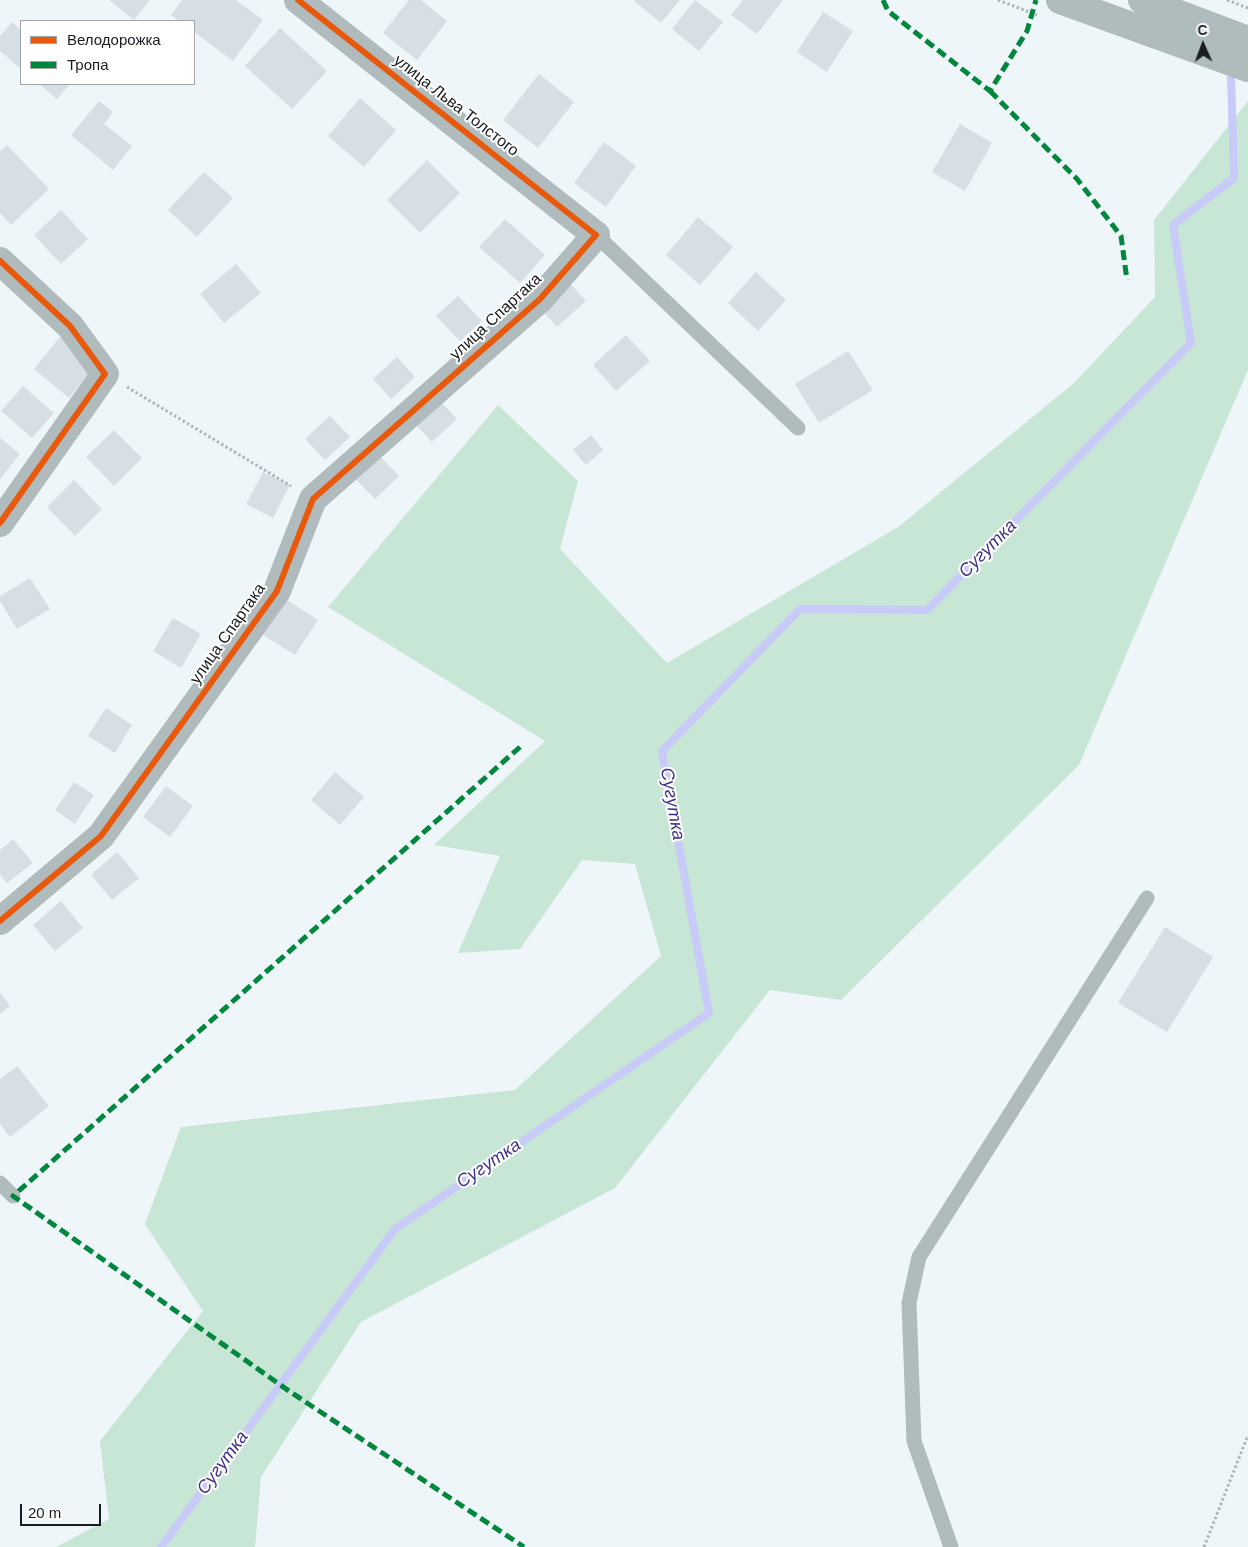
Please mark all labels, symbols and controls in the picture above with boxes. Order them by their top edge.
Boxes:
legend [20,20,195,85]
north arrow [1178,20,1228,70]
text: С [1197,22,1208,38]
text: Велодорожка [67,31,161,48]
street label: улица Льва Толстого [390,51,522,161]
text: Тропа [67,56,108,73]
street label: улица Спартака [446,270,546,364]
water label: Сугутка [954,515,1022,583]
street label: улица Спартака [186,580,270,688]
water label: Сугутка [655,766,689,842]
water label: Сугутка [453,1135,525,1193]
water label: Сугутка [193,1427,253,1499]
scale bar [22,1494,104,1526]
text: 20 m [28,1504,61,1521]

